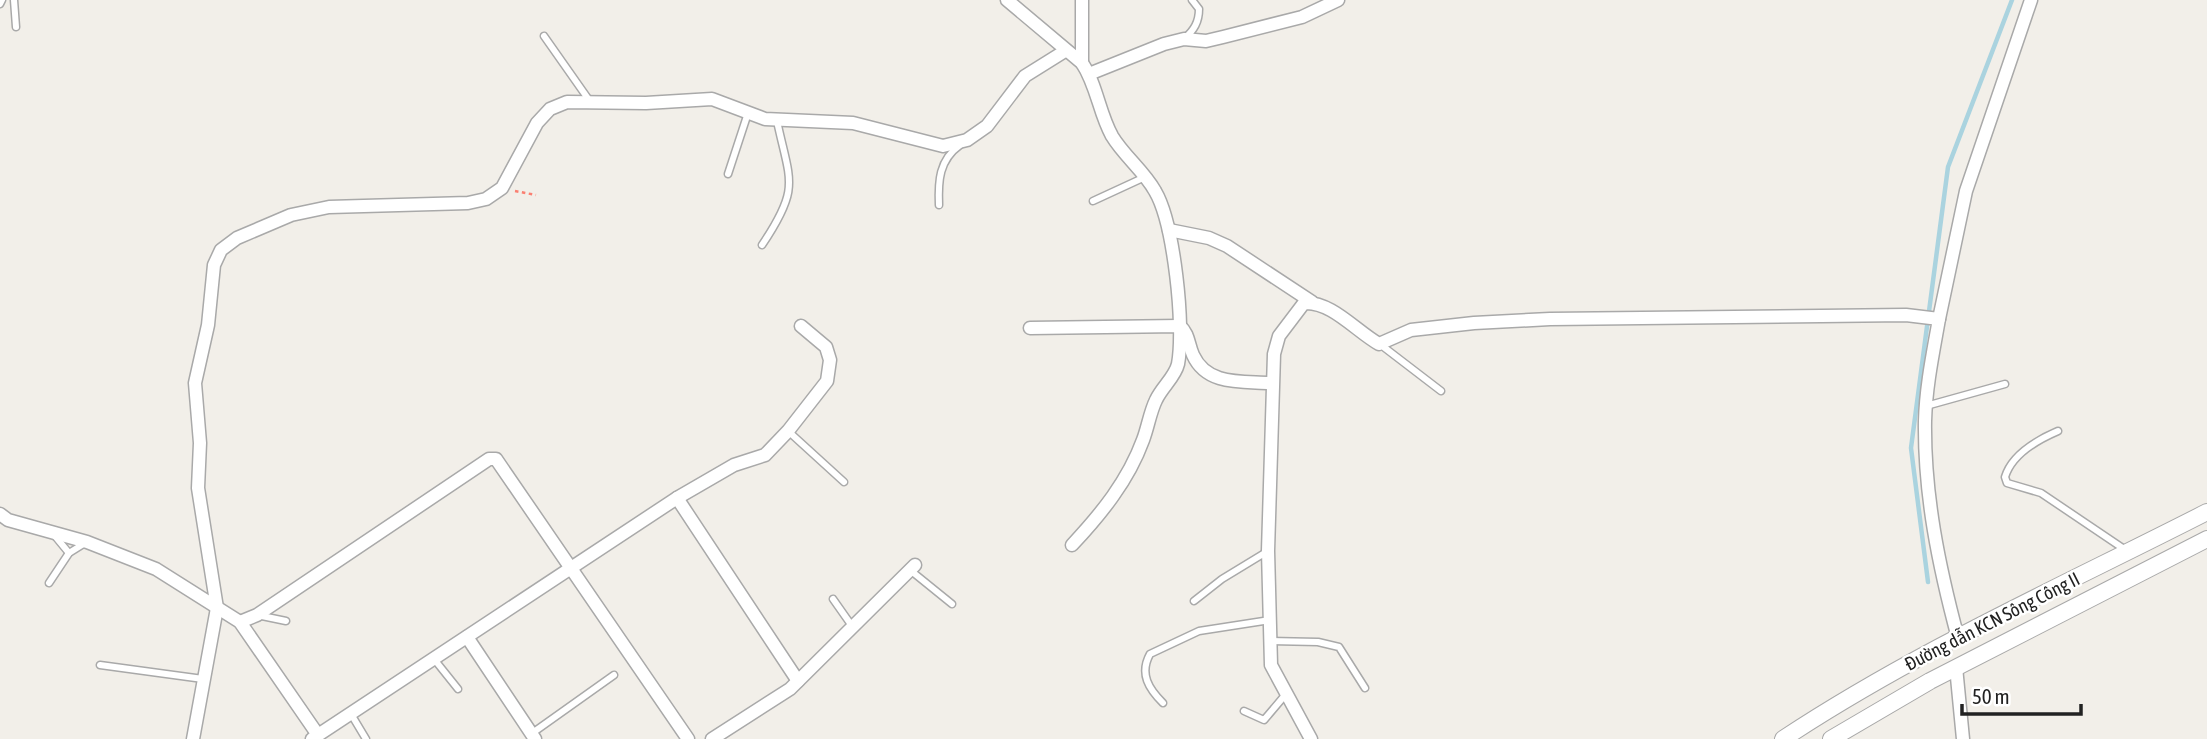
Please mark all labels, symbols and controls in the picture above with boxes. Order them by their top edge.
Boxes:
street label: Đường dẫn KCN Sông Công II [1901,567,2083,675]
scale bar [1962,672,2081,716]
text: 50 m [1972,684,2010,708]

